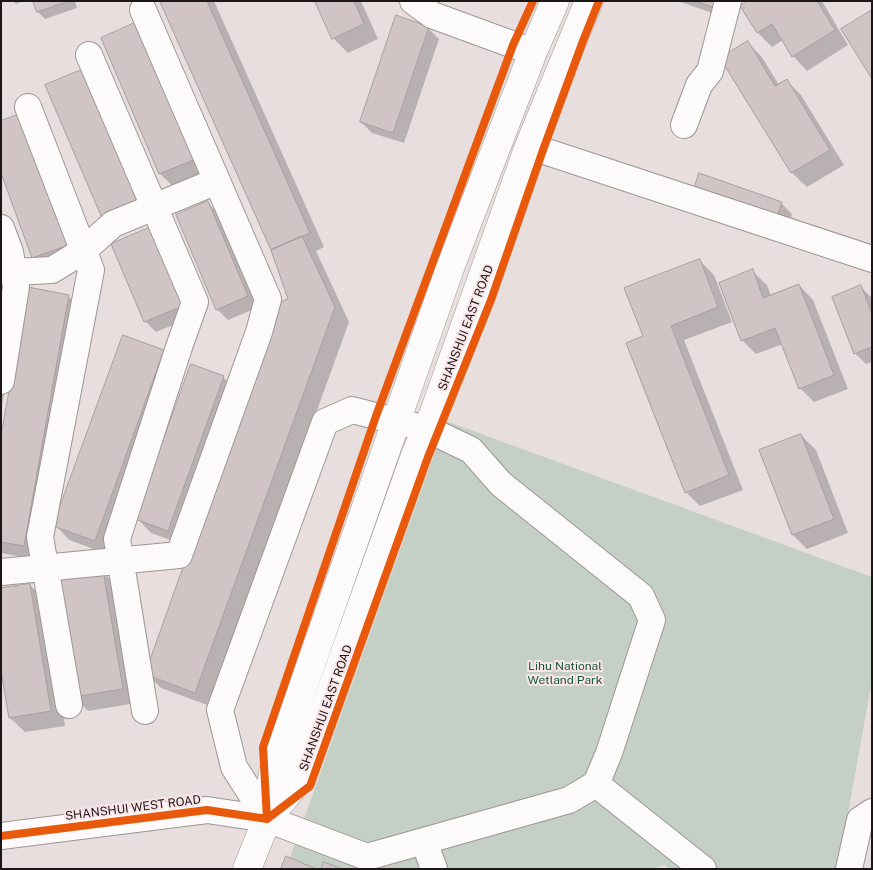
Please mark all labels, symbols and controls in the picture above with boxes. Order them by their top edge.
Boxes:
street label: SHANSHUI EAST ROAD [435,263,497,393]
street label: SHANSHUI EAST ROAD [296,643,356,773]
park label: Lihu National Wetland Park [528,659,602,687]
street label: SHANSHUI WEST ROAD [64,793,202,823]

